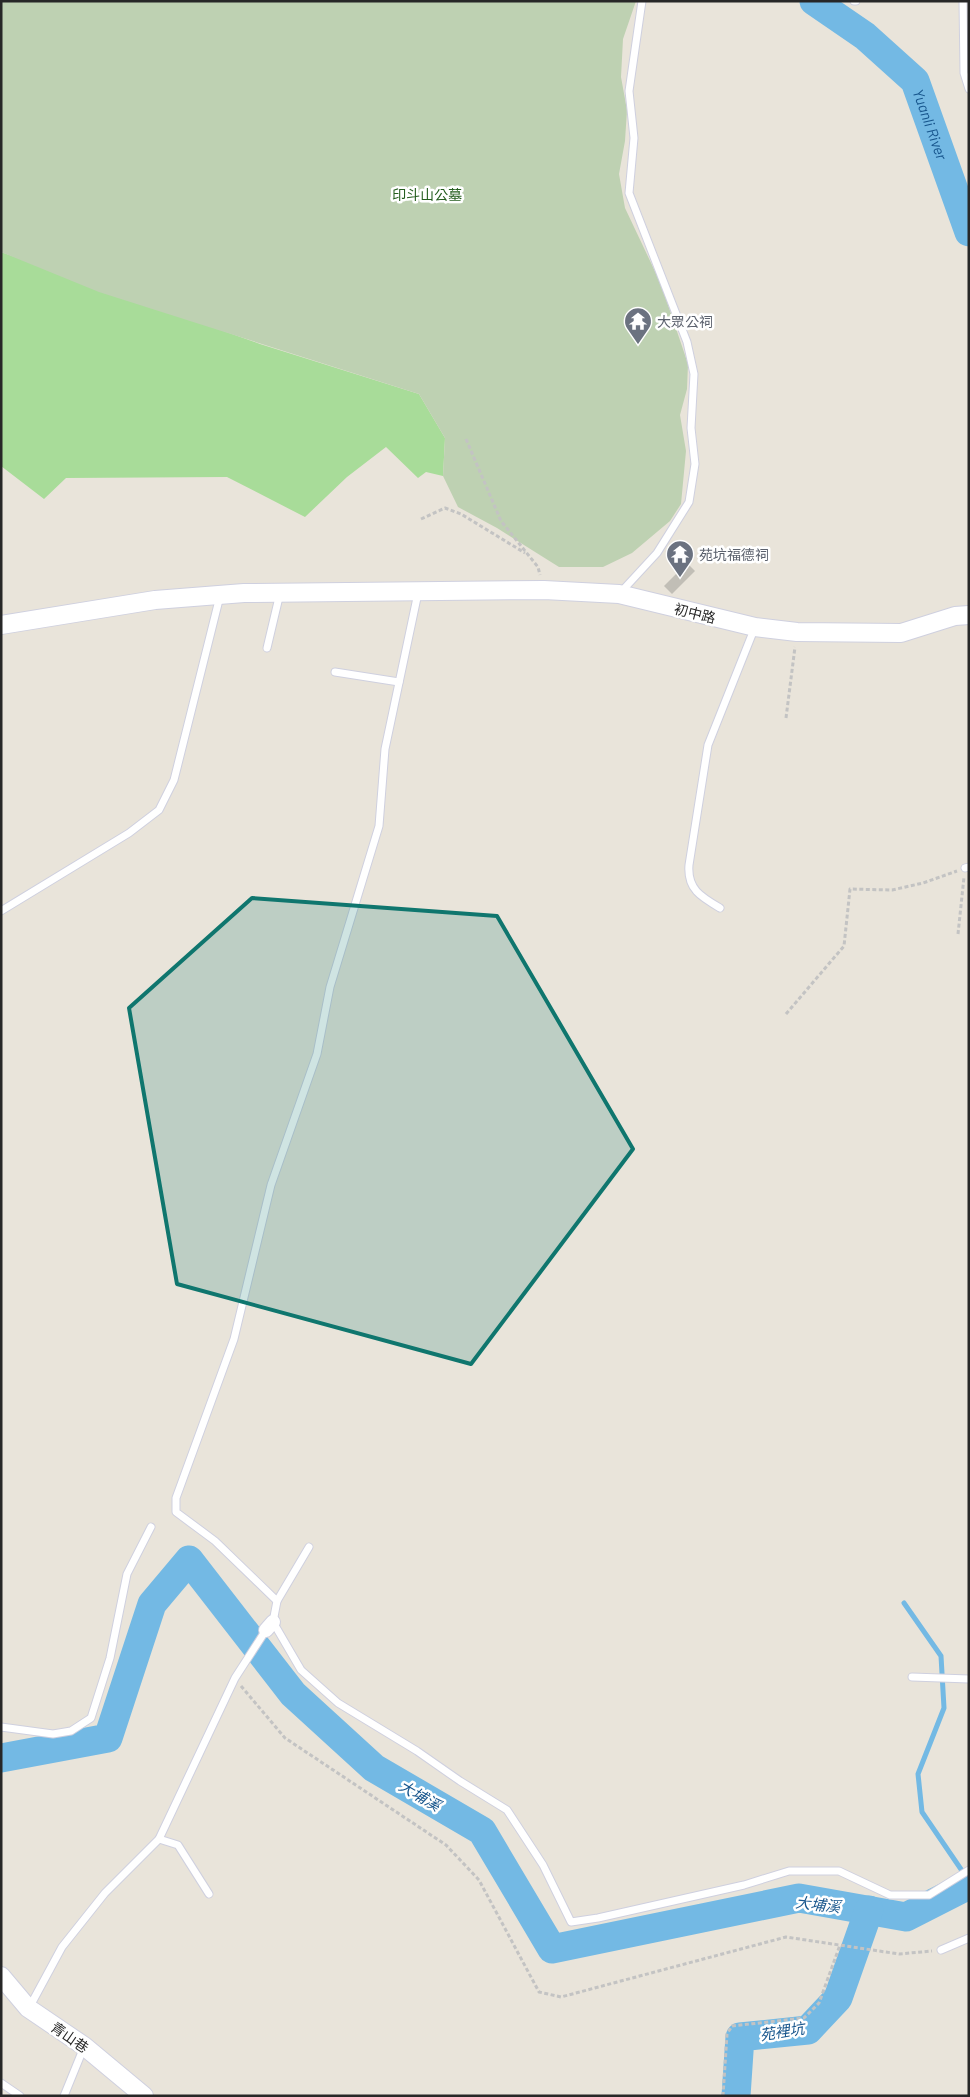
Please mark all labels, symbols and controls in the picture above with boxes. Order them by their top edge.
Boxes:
water label: Yuanli River [910,86,952,163]
park label: 印斗山公墓 [392,186,462,203]
temple icon: 大眾公祠 [623,306,653,345]
place label: 大眾公祠 [657,313,713,330]
temple icon: 苑坑福德祠 [665,539,695,578]
place label: 苑坑福德祠 [699,546,769,563]
street label: 初中路 [673,600,717,626]
water label: 大埔溪 [396,1776,446,1815]
water label: 大埔溪 [795,1893,843,1916]
street label: 青山巷 [48,2018,92,2056]
water label: 苑裡坑 [758,2018,808,2043]

